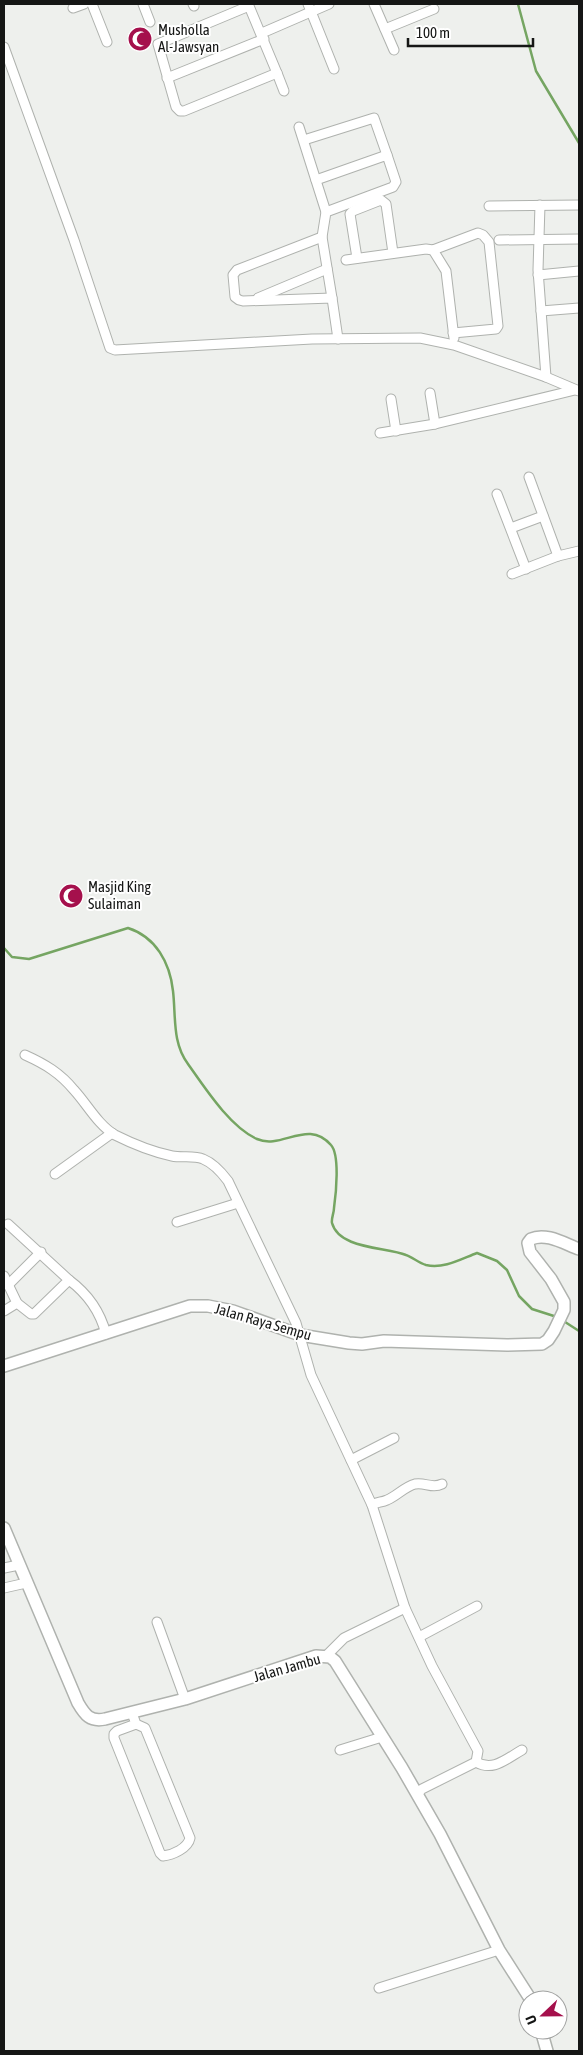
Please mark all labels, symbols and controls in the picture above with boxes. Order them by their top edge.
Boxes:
scale bar [408,15,533,47]
place label: Musholla Al-Jawsyan [158,21,219,55]
text: 100 m [416,24,450,41]
mosque icon: Musholla Al-Jawsyan [127,26,153,52]
place label: Masjid King Sulaiman [88,878,151,912]
mosque icon: Masjid King Sulaiman [58,883,84,909]
street label: Jalan Raya Sempu [213,1300,313,1343]
street label: Jalan Jambu [251,1650,322,1685]
north arrow [518,1990,568,2040]
text: U [522,2013,540,2027]

